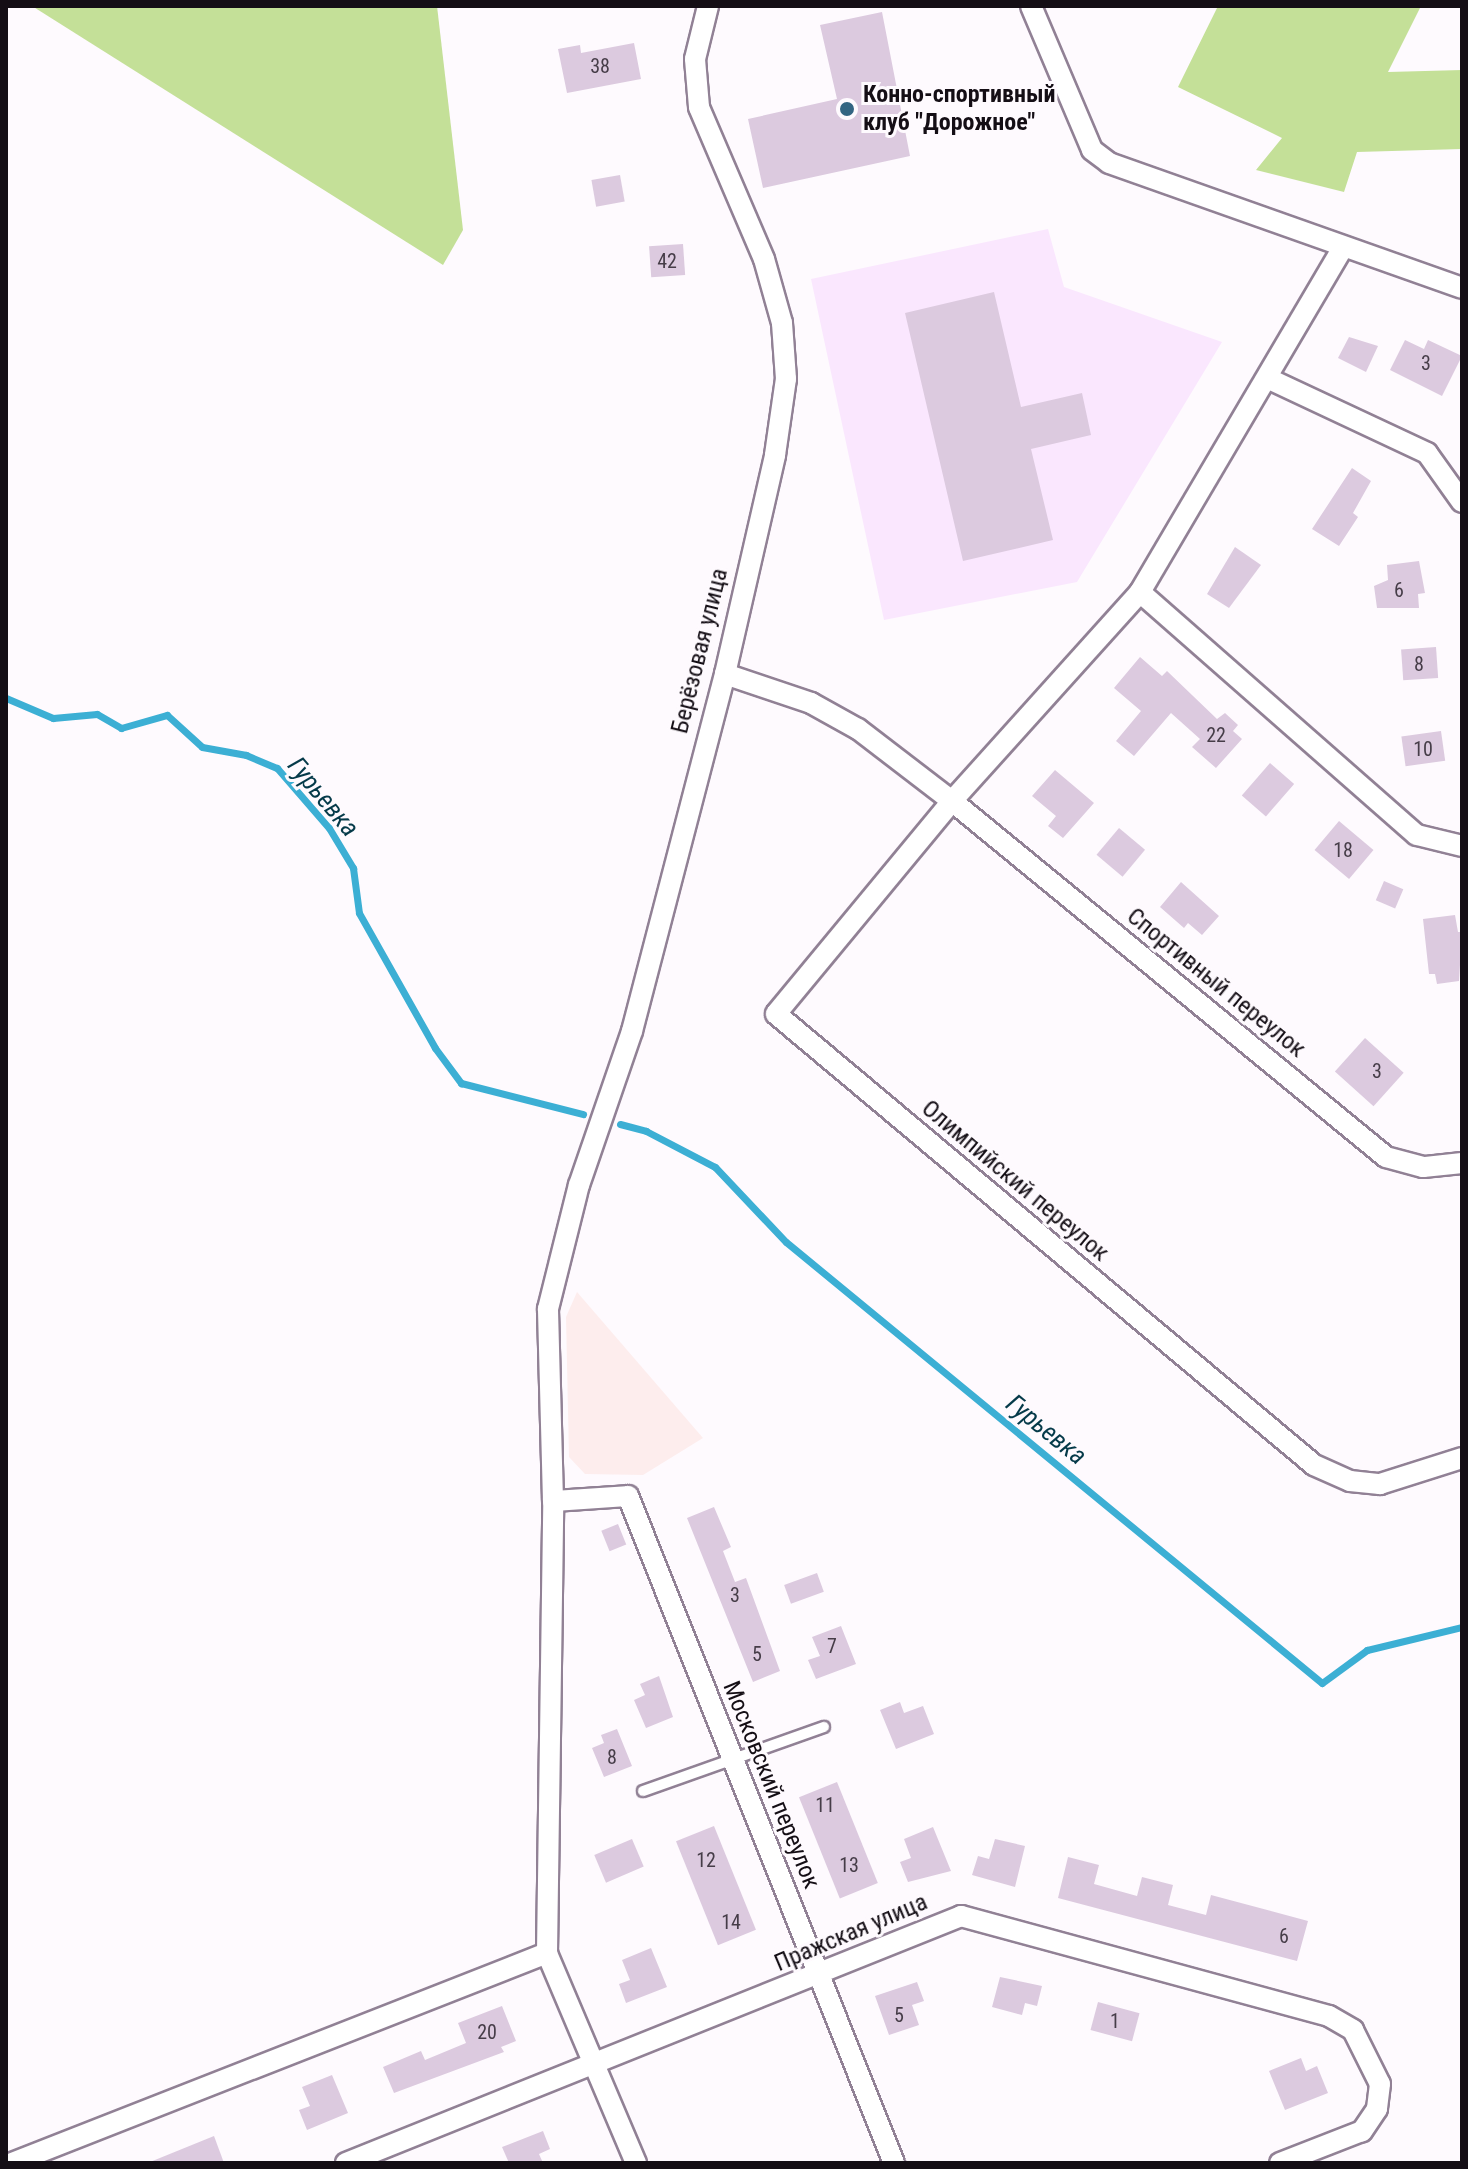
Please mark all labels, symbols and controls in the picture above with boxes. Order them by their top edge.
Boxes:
house number: 38 [590,54,610,78]
place label: Конно-спортивный клуб "Дорожное" [863,81,1055,137]
marker: Конно-спортивный клуб "Дорожное" [838,100,856,118]
house number: 42 [657,249,677,273]
house number: 3 [1421,351,1431,375]
street label: Берёзовая улица [666,566,734,736]
house number: 6 [1394,578,1404,602]
house number: 8 [1414,652,1424,676]
house number: 22 [1206,723,1226,747]
house number: 10 [1413,737,1433,761]
water label: Гурьевка [281,751,365,843]
house number: 18 [1333,838,1353,862]
street label: Спортивный переулок [1121,902,1311,1064]
house number: 3 [1372,1059,1382,1083]
street label: Олимпийский переулок [916,1094,1114,1268]
water label: Гурьевка [1000,1388,1092,1472]
house number: 3 [730,1583,740,1607]
house number: 7 [827,1634,837,1658]
house number: 5 [752,1642,762,1666]
street label: Московский переулок [716,1677,826,1893]
house number: 8 [607,1745,617,1769]
house number: 11 [815,1793,835,1817]
house number: 12 [696,1848,716,1872]
house number: 13 [839,1853,859,1877]
street label: Пражская улица [770,1888,932,1978]
house number: 14 [721,1910,741,1934]
house number: 6 [1279,1924,1289,1948]
house number: 5 [894,2003,904,2027]
house number: 1 [1110,2009,1120,2033]
house number: 20 [477,2020,497,2044]

